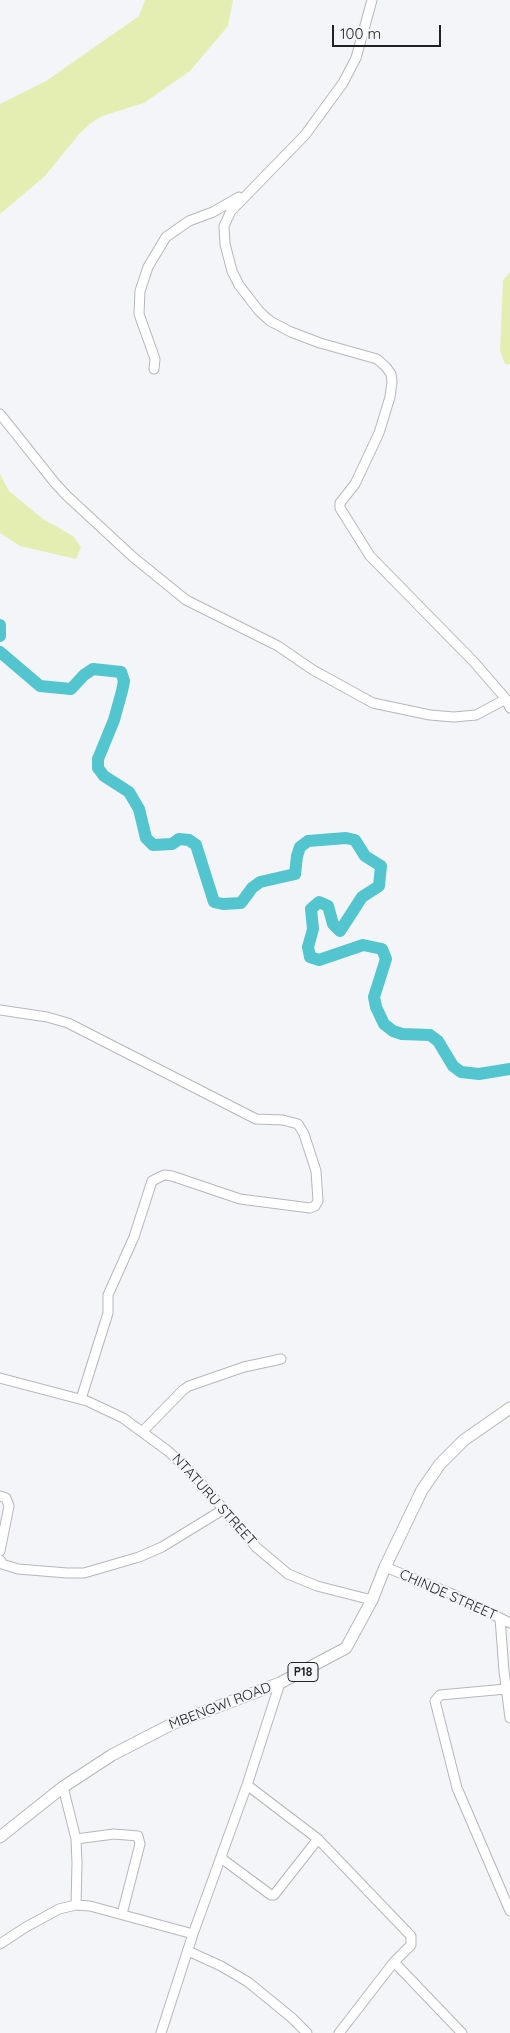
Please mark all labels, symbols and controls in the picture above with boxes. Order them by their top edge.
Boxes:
scale bar [335,15,444,47]
text: 100 m [340,24,381,43]
street label: NTATURU STREET [168,1451,260,1549]
street label: CHINDE STREET [397,1566,499,1624]
road number: P18 [288,1662,318,1681]
street label: MBENGWI ROAD [166,1679,274,1733]

